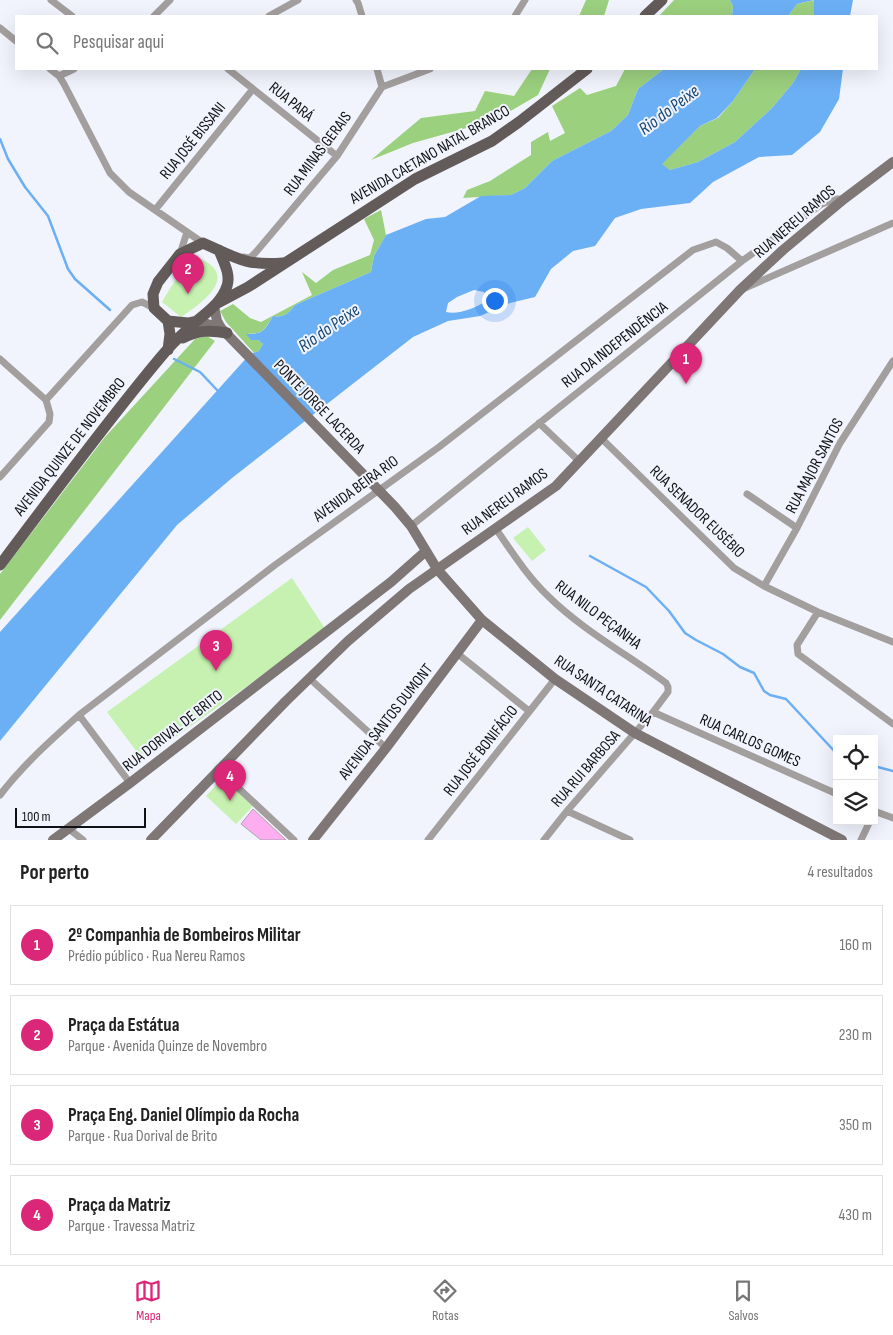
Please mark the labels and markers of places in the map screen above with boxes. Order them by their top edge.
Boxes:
pin: 2 [172,253,204,294]
pin: 1 [670,343,702,384]
pin: 3 [200,630,232,671]
pin: 4 [214,760,246,801]

